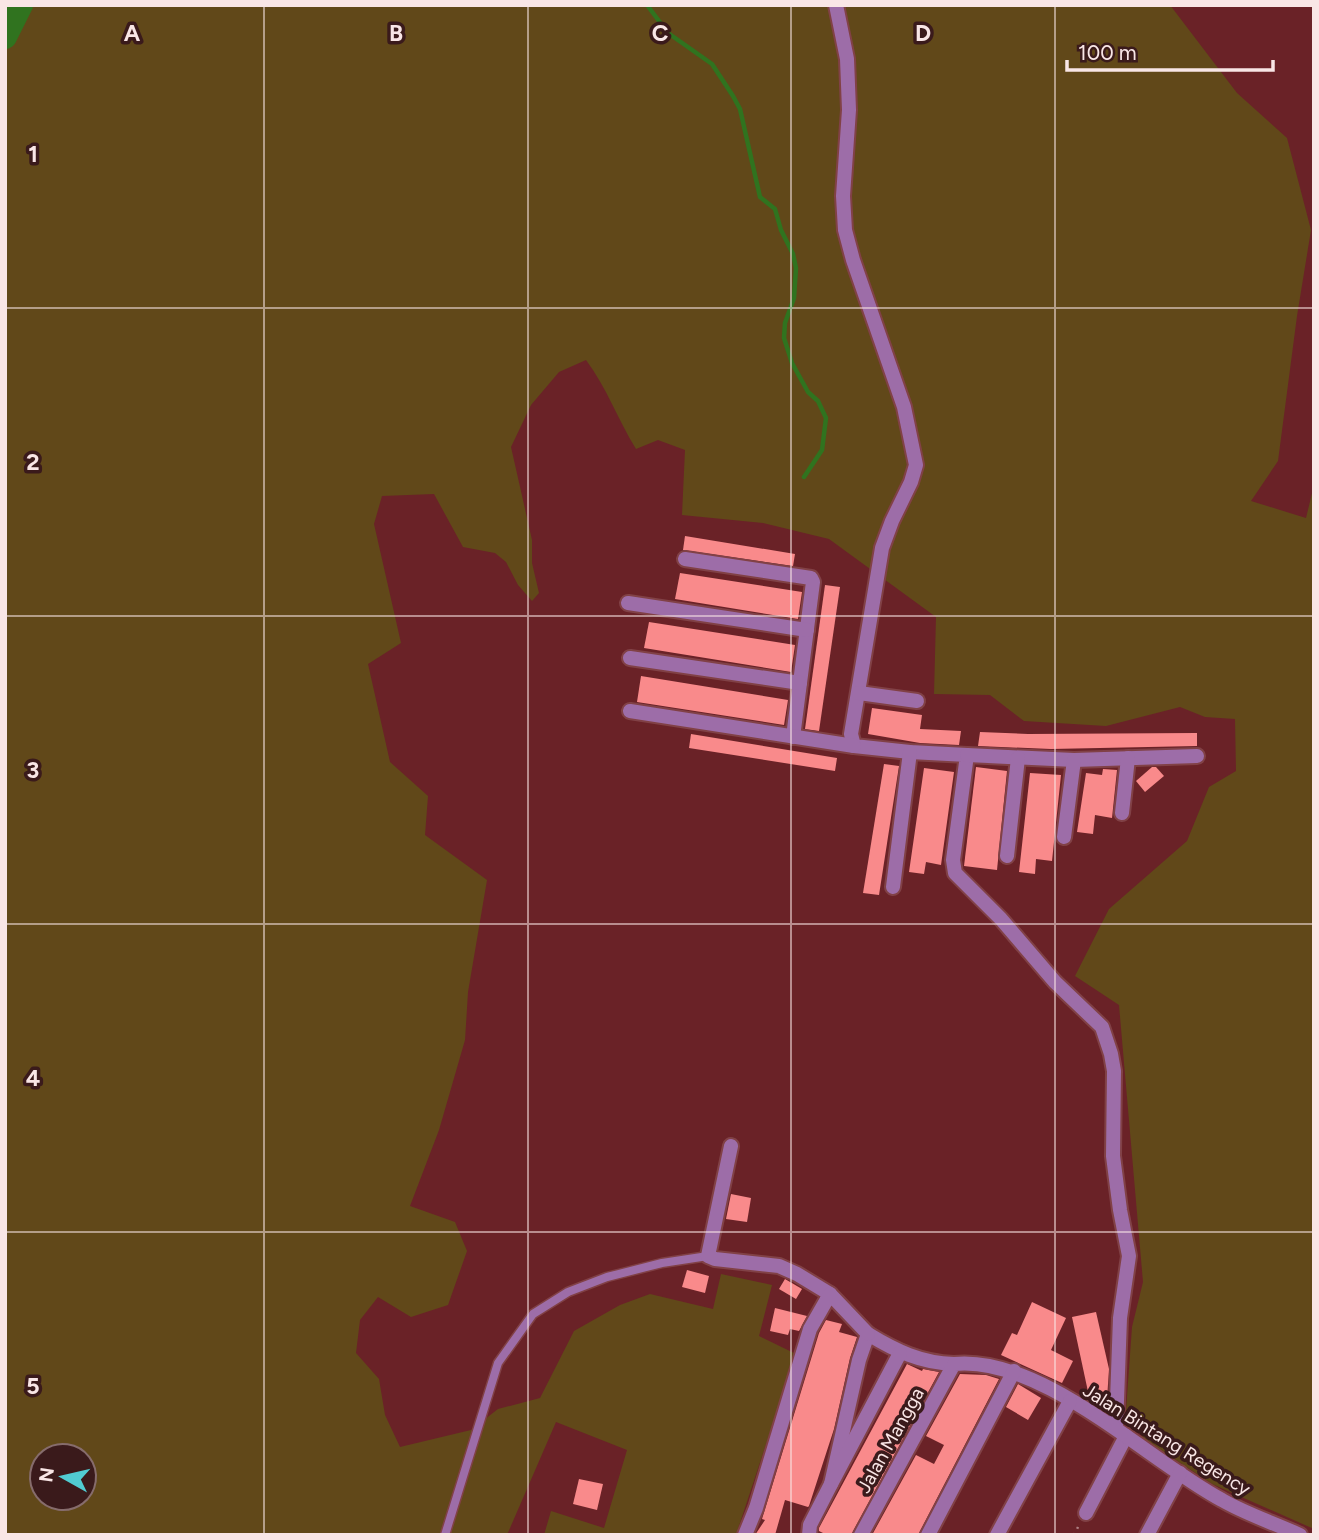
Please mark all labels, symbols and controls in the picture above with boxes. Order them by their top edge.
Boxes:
text: A [124,19,141,47]
text: B [389,19,403,47]
text: C [652,19,669,47]
text: D [915,19,931,47]
scale bar [1067,28,1274,72]
text: 100 m [1078,40,1137,65]
text: 1 [28,140,38,168]
text: 2 [26,448,40,476]
text: 3 [27,756,39,784]
text: 4 [26,1064,40,1092]
text: 5 [26,1372,40,1400]
street label: Jalan Bintang Regency [1079,1379,1255,1500]
street label: Jalan Mangga [852,1383,929,1497]
north arrow [28,1442,98,1512]
text: N [34,1466,59,1484]

